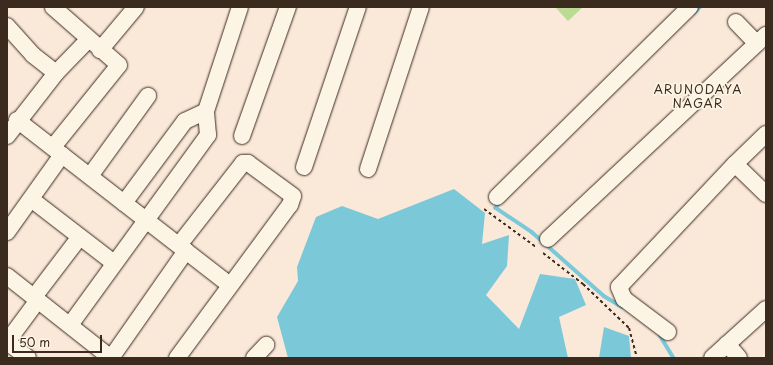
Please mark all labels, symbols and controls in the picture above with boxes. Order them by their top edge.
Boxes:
district label: ARUNODAYA NAGAR [655,83,741,111]
scale bar [14,327,104,353]
text: 50 m [19,333,50,351]

